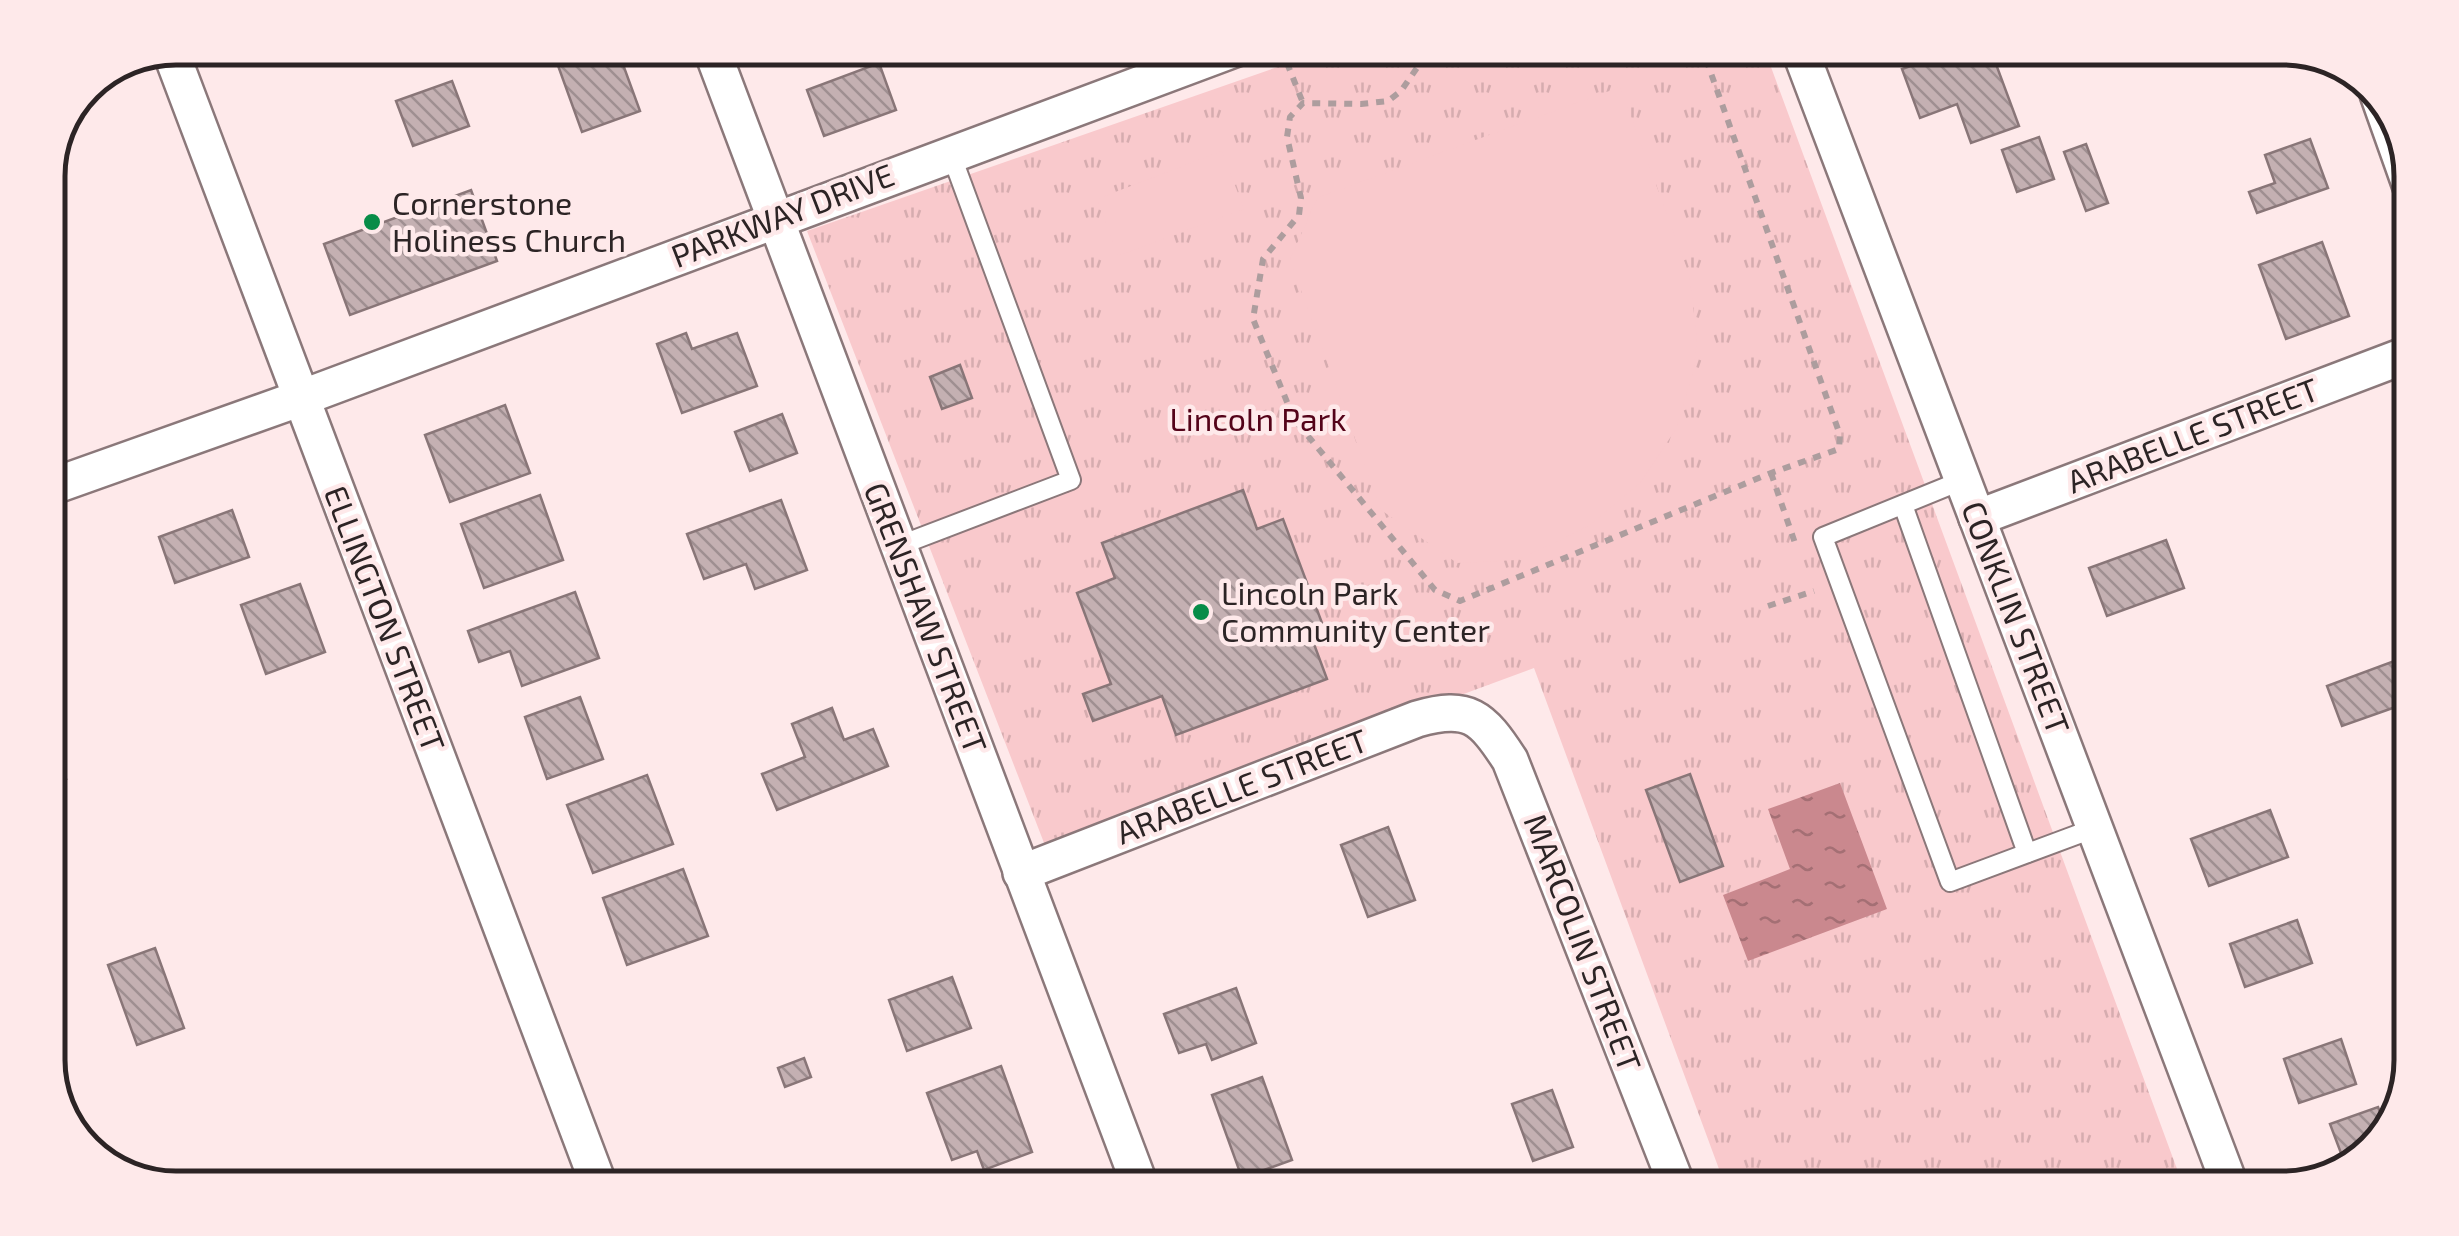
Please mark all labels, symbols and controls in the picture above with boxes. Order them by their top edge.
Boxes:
street label: PARKWAY DRIVE [666,154,899,274]
place label: Cornerstone Holiness Church [392,183,626,258]
marker: Cornerstone Holiness Church [361,211,383,233]
street label: ARABELLE STREET [2061,369,2323,500]
park label: Lincoln Park [1169,399,1347,437]
street label: GRENSHAW STREET [858,477,996,758]
street label: ELLINGTON STREET [318,480,454,757]
street label: CONKLIN STREET [1955,496,2079,739]
place label: Lincoln Park Community Center [1221,573,1490,648]
marker: Lincoln Park Community Center [1190,601,1212,623]
street label: ARABELLE STREET [1110,720,1372,851]
street label: MARCOLIN STREET [1517,808,1650,1076]

